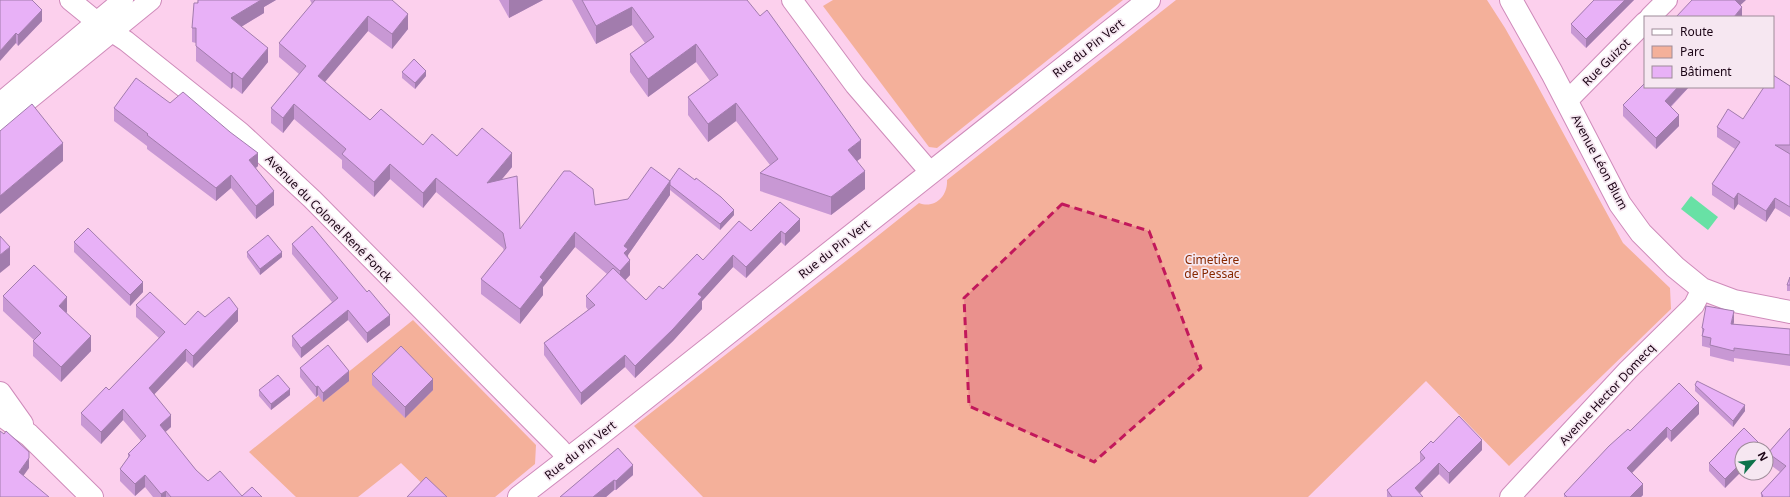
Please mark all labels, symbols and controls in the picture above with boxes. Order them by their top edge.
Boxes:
street label: Rue du Pin Vert [1049,14,1128,81]
legend [1644,16,1774,88]
text: Route [1680,23,1713,40]
street label: Rue Guizot [1578,34,1634,90]
text: Parc [1680,43,1705,60]
text: Bâtiment [1680,63,1732,80]
street label: Avenue Léon Blum [1568,111,1632,213]
street label: Avenue du Colonel René Fonck [262,151,397,286]
street label: Rue du Pin Vert [795,215,874,282]
park label: Cimetière de Pessac [1184,251,1240,282]
street label: Avenue Hector Domecq [1555,339,1659,449]
street label: Rue du Pin Vert [541,416,620,483]
north arrow [1734,441,1774,481]
text: N [1755,449,1772,464]

